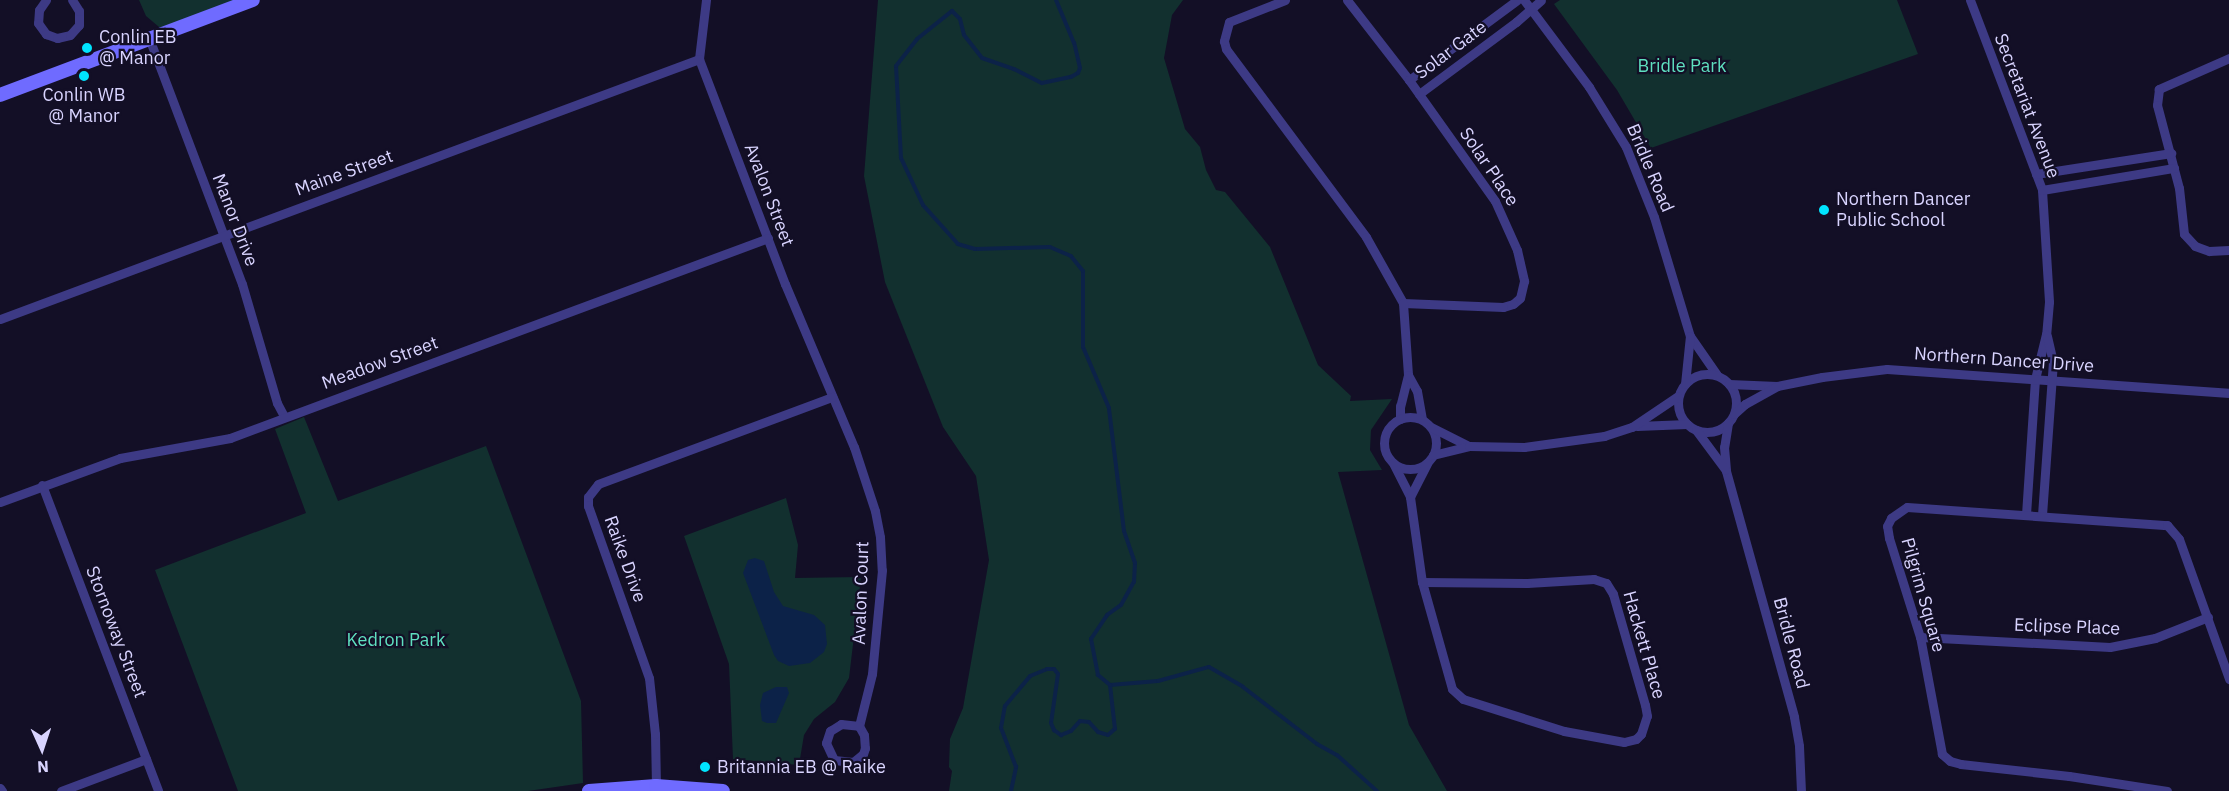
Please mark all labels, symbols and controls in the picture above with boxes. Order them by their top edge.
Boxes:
street label: Solar Gate [1411,16,1491,84]
place label: Conlin EB @ Manor [99,27,177,70]
street label: Secretariat Avenue [1989,31,2065,181]
marker: Conlin EB @ Manor [80,41,94,55]
park label: Bridle Park [1638,55,1726,77]
marker: Conlin WB @ Manor [77,69,91,83]
place label: Conlin WB @ Manor [42,85,126,128]
street label: Bridle Road [1622,121,1678,215]
street label: Solar Place [1455,124,1523,210]
street label: Avalon Street [740,141,798,249]
street label: Maine Street [292,145,396,201]
street label: Manor Drive [208,171,262,269]
place label: Northern Dancer Public School [1836,189,1970,232]
marker: Northern Dancer Public School [1817,203,1831,217]
street label: Meadow Street [319,332,441,394]
street label: Northern Dancer Drive [1913,343,2095,377]
street label: Raike Drive [599,513,651,605]
street label: Pilgrim Square [1896,535,1950,655]
street label: Avalon Court [848,541,874,645]
street label: Stornoway Street [81,563,151,701]
street label: Hackett Place [1618,588,1670,702]
street label: Bridle Road [1768,595,1814,691]
street label: Eclipse Place [2013,614,2121,640]
park label: Kedron Park [347,629,445,651]
north arrow [12,719,72,779]
place label: Britannia EB @ Raike [717,756,886,778]
text: N [37,757,49,777]
marker: Britannia EB @ Raike [698,760,712,774]

